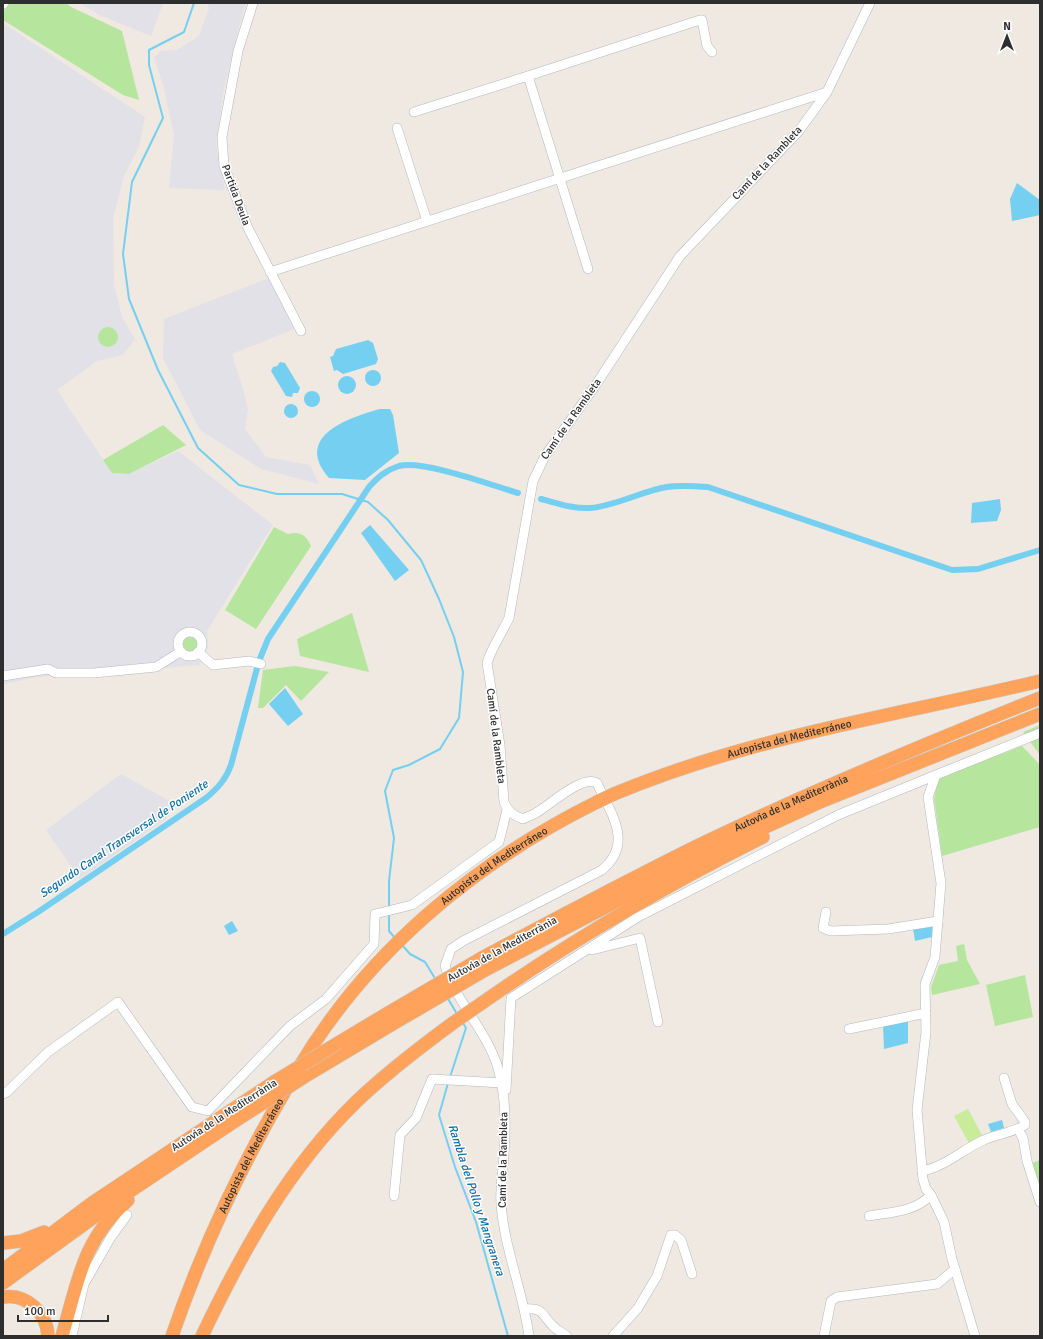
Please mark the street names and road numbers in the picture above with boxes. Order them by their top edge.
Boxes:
street label: Camí de la Rambleta [729,123,805,203]
street label: Partida Deula [219,163,253,228]
street label: Camí de la Rambleta [538,376,604,462]
street label: Camí de la Rambleta [484,688,508,785]
street label: Autopista del Mediterráneo [725,716,853,761]
street label: Autovia de la Mediterrània [732,771,850,834]
street label: Autopista del Mediterráneo [438,823,550,907]
street label: Autovia de la Mediterrània [445,913,559,985]
street label: Autovia de la Mediterrània [169,1076,280,1154]
street label: Autopista del Mediterráneo [216,1096,286,1215]
street label: Camí de la Rambleta [496,1111,510,1208]

